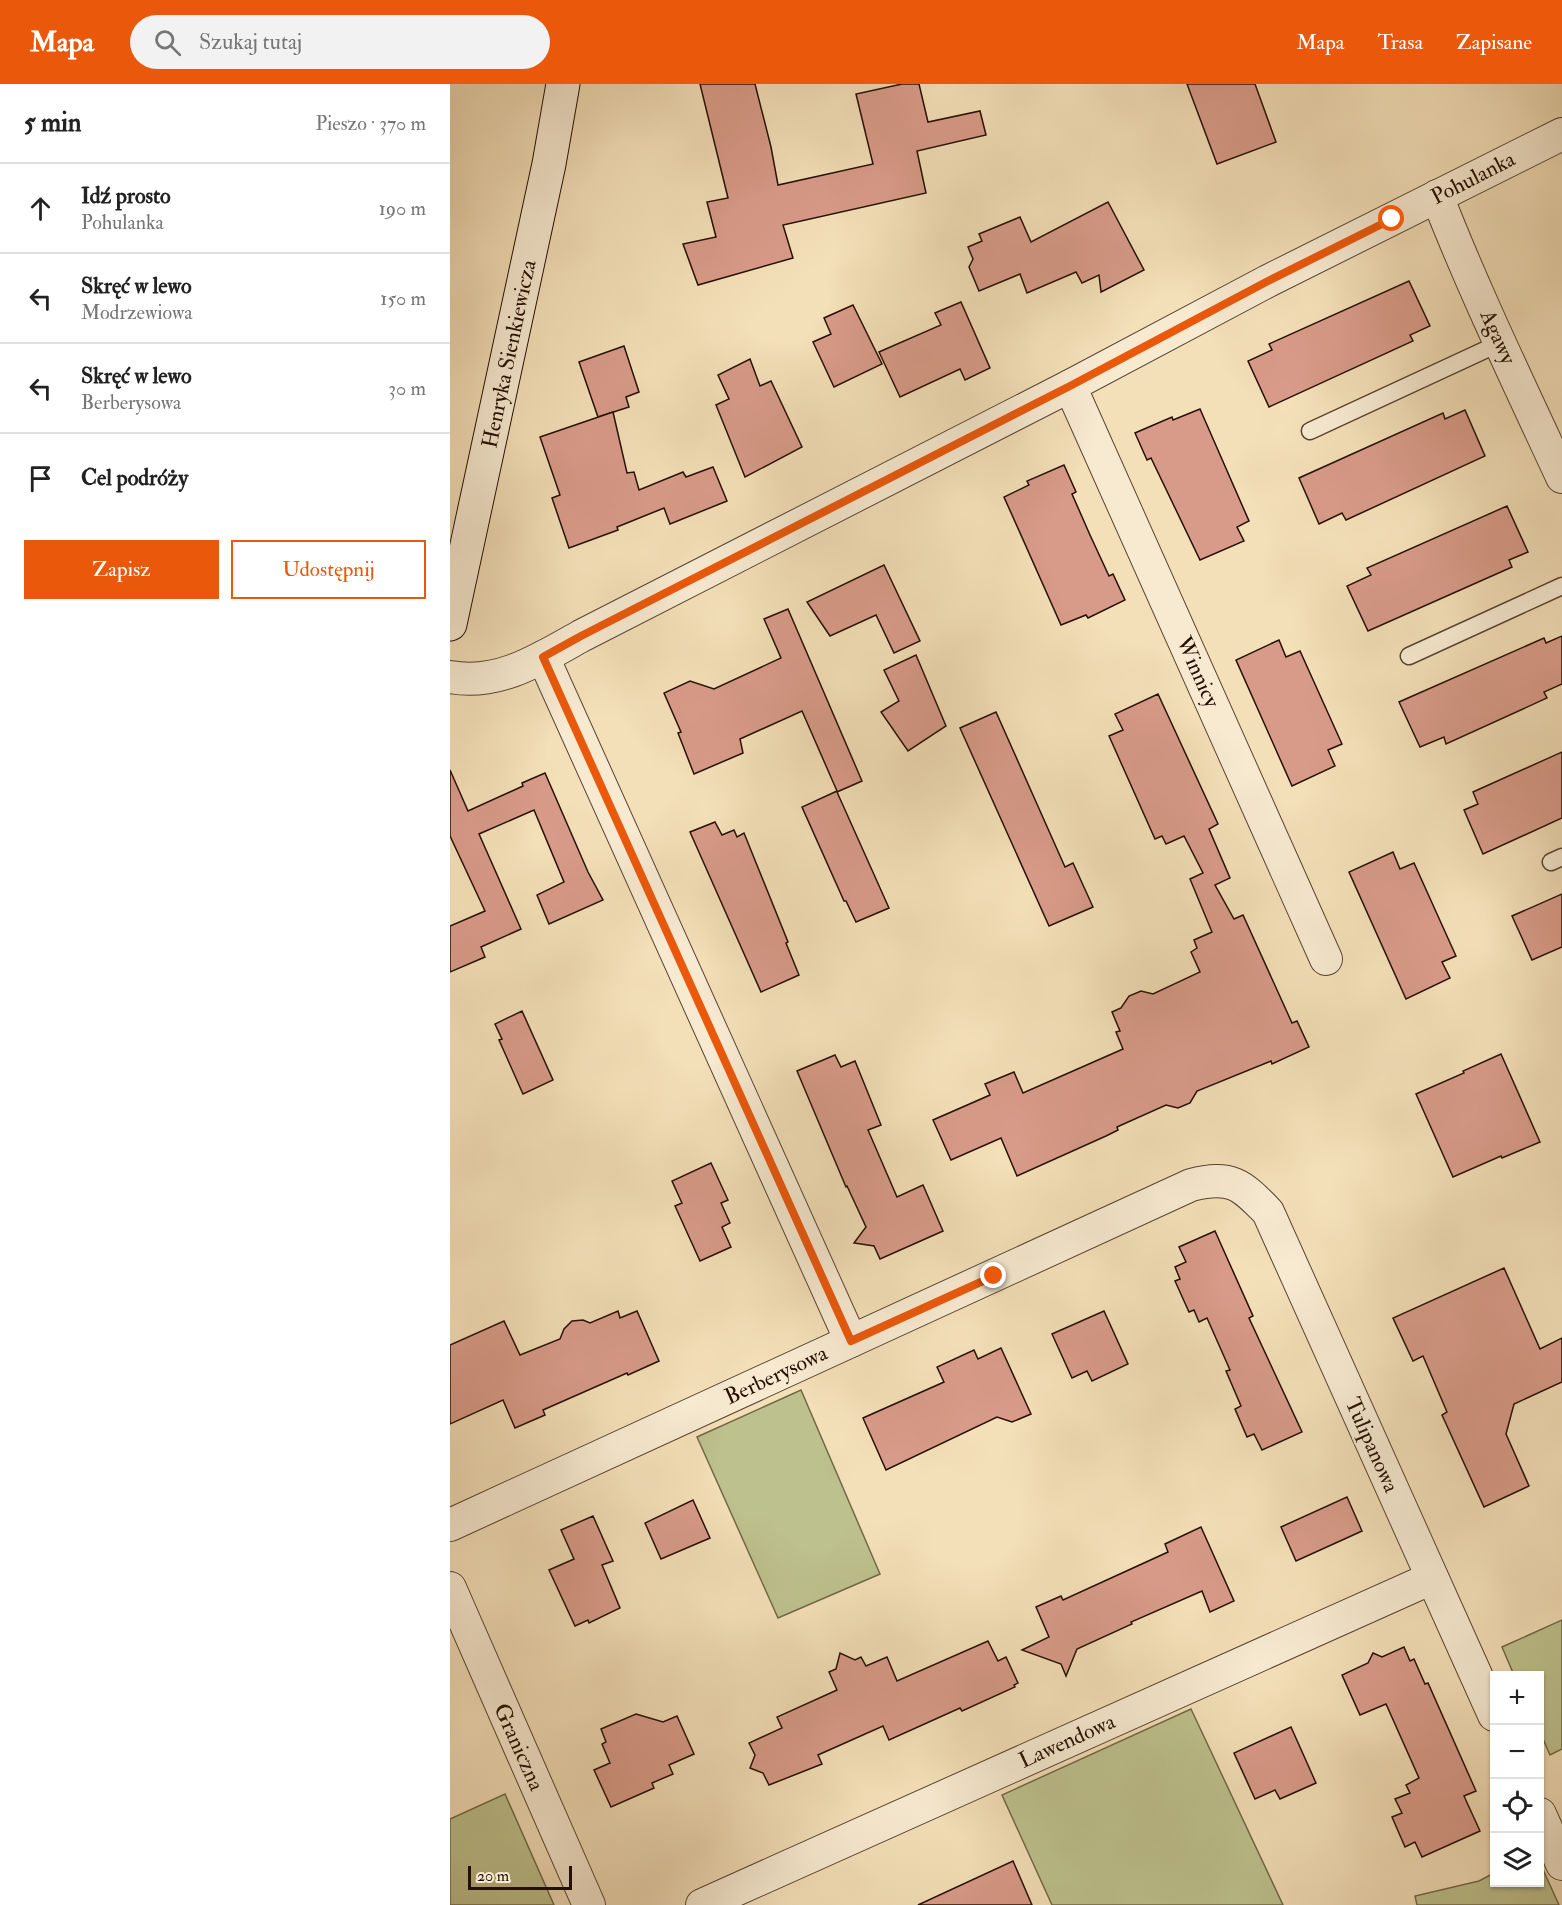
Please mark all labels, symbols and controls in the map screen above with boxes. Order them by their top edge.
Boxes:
search box [130,15,550,69]
text: Mapa [30,25,94,60]
icon: search [151,26,184,59]
text: Szukaj tutaj [199,28,302,56]
text: Mapa [1296,29,1344,56]
text: Trasa [1377,29,1423,56]
text: Zapisane [1456,29,1532,56]
text: 5 min [24,107,81,139]
text: Pieszo · 370 m [316,111,426,136]
street label: Pohulanka [1426,144,1521,211]
text: Idź prosto [81,182,171,210]
icon: ahead [24,192,57,225]
text: 190 m [379,196,426,221]
route start [1378,205,1404,231]
text: Pohulanka [81,210,164,235]
street label: Henryka Sienkiewicza [475,256,543,451]
text: Skręć w lewo [81,272,192,300]
icon: left [24,282,57,315]
text: 150 m [380,286,426,311]
text: Modrzewiowa [81,300,192,325]
street label: Agawy [1473,304,1522,369]
text: Skręć w lewo [81,362,192,390]
icon: left [24,372,57,405]
text: 30 m [388,376,426,401]
text: Berberysowa [81,390,181,415]
icon: arrive [24,462,57,495]
text: Cel podróży [81,464,188,492]
button: Zapisz [24,540,219,599]
button: Udostępnij [231,540,426,599]
street label: Winnicy [1170,631,1226,712]
route end [980,1262,1006,1288]
street label: Berberysowa [720,1339,833,1411]
street label: Tulipanowa [1338,1393,1406,1498]
map controls [1490,1671,1544,1887]
button: + [1490,1671,1544,1725]
street label: Graniczna [487,1699,551,1796]
street label: Lawendowa [1014,1707,1120,1775]
button: − [1490,1725,1544,1779]
button: locate [1490,1779,1544,1833]
button: layers [1490,1833,1544,1887]
scale bar [468,1863,572,1890]
text: 20 m [477,1866,509,1886]

